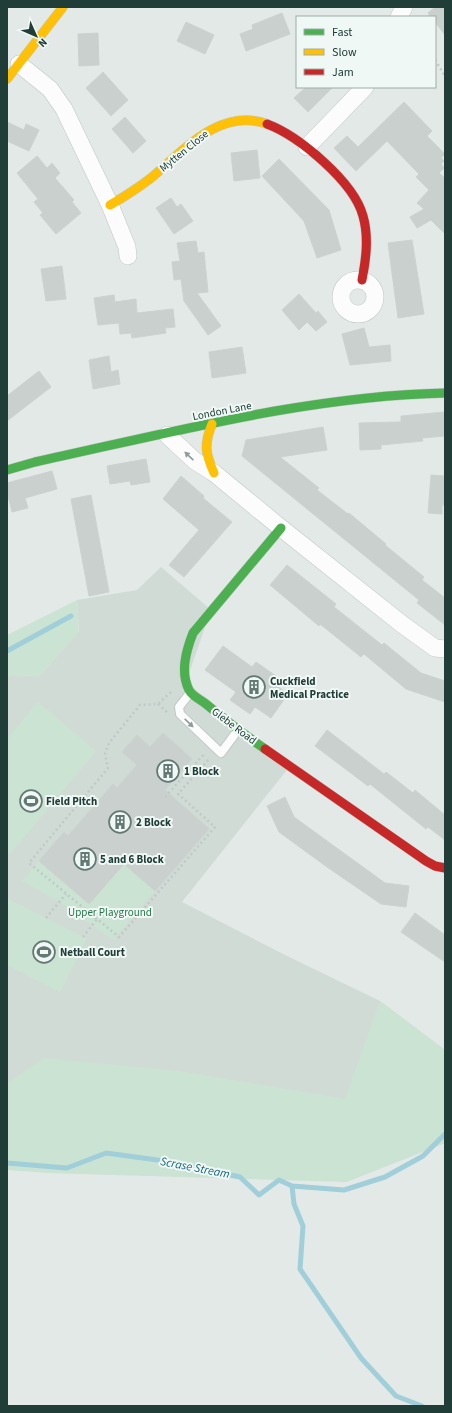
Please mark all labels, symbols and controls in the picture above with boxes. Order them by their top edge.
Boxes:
north arrow [16,16,56,56]
legend [296,16,436,88]
text: Fast [332,24,352,41]
text: N [35,35,51,51]
text: Slow [332,44,357,61]
text: Jam [332,64,354,81]
street label: Mytten Close [156,126,212,175]
street label: London Lane [191,398,253,424]
one-way arrow [184,451,194,460]
building icon: Cuckfield Medical Practice [241,674,267,700]
place label: Cuckfield Medical Practice [270,674,349,702]
street label: Glebe Road [209,704,259,748]
one-way arrow [184,718,194,728]
building icon: 1 Block [155,758,181,784]
place label: 1 Block [184,764,219,779]
sports icon: Field Pitch [18,788,44,814]
place label: Field Pitch [46,794,97,809]
building icon: 2 Block [107,809,133,835]
place label: 2 Block [136,815,171,830]
building icon: 5 and 6 Block [72,846,98,872]
place label: 5 and 6 Block [100,852,164,867]
park label: Upper Playground [68,905,152,920]
sports icon: Netball Court [31,939,57,965]
place label: Netball Court [60,945,126,960]
water label: Scrase Stream [159,1153,231,1183]

